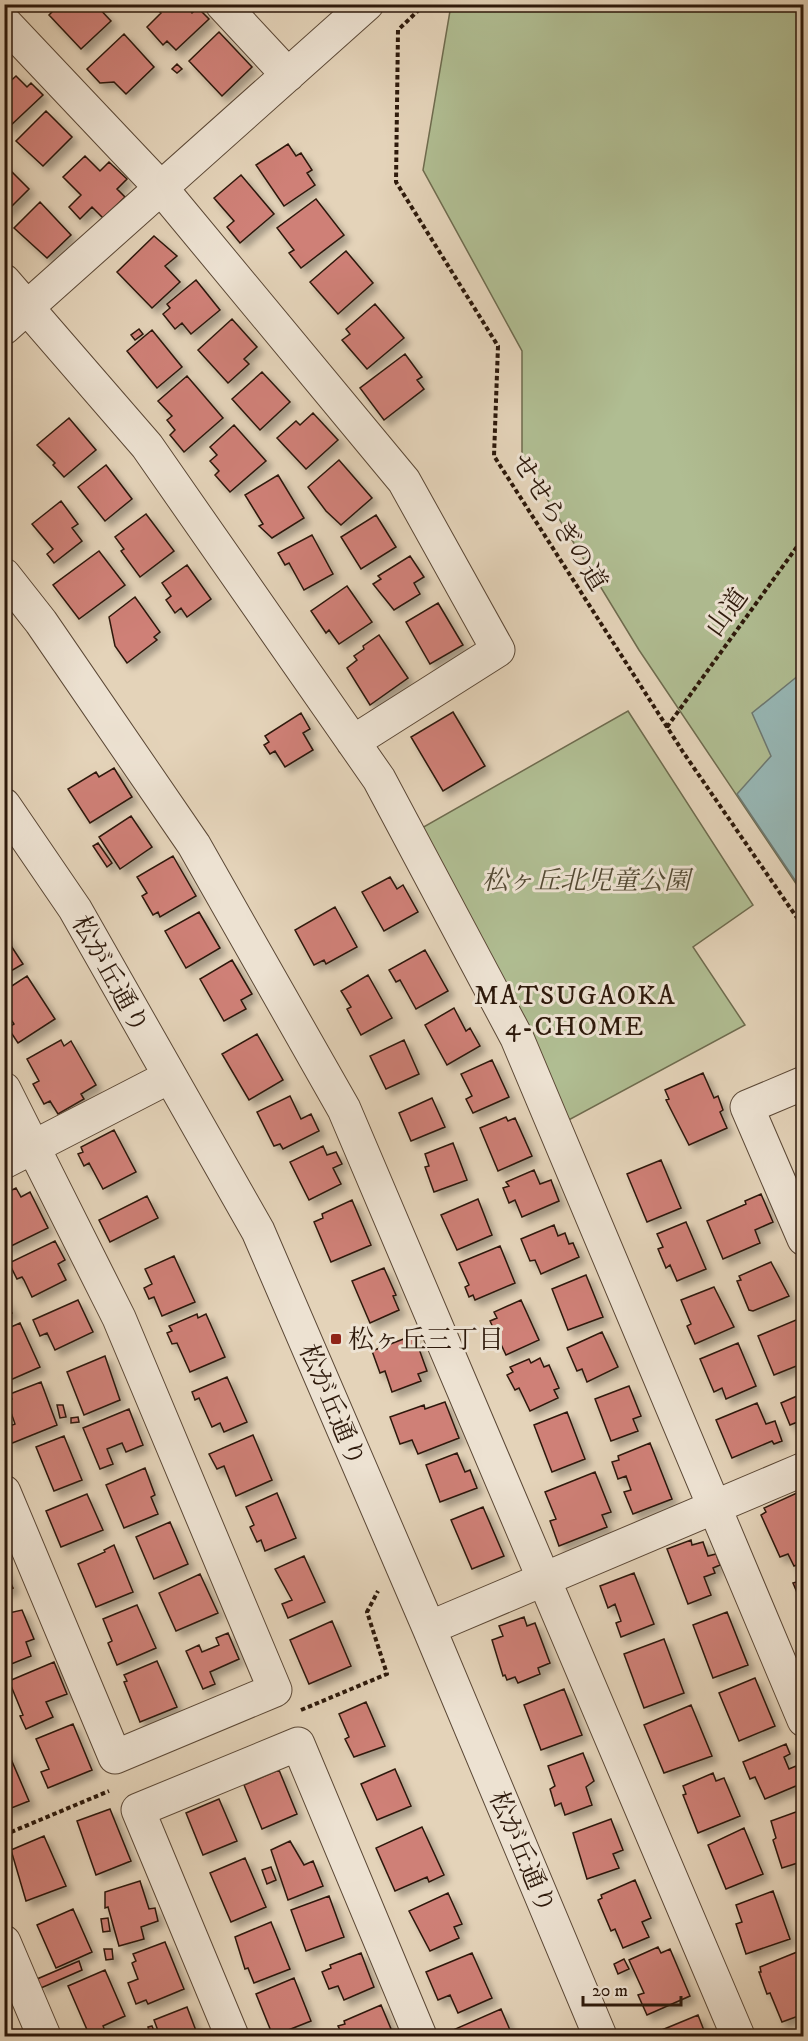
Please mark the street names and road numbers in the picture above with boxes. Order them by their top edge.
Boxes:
street label: せせらぎの道 [503,448,614,598]
street label: 山道 [699,582,756,644]
street label: 松が丘通り [64,910,156,1040]
street label: 松が丘通り [291,1339,372,1472]
street label: 松が丘通り [481,1786,562,1919]

